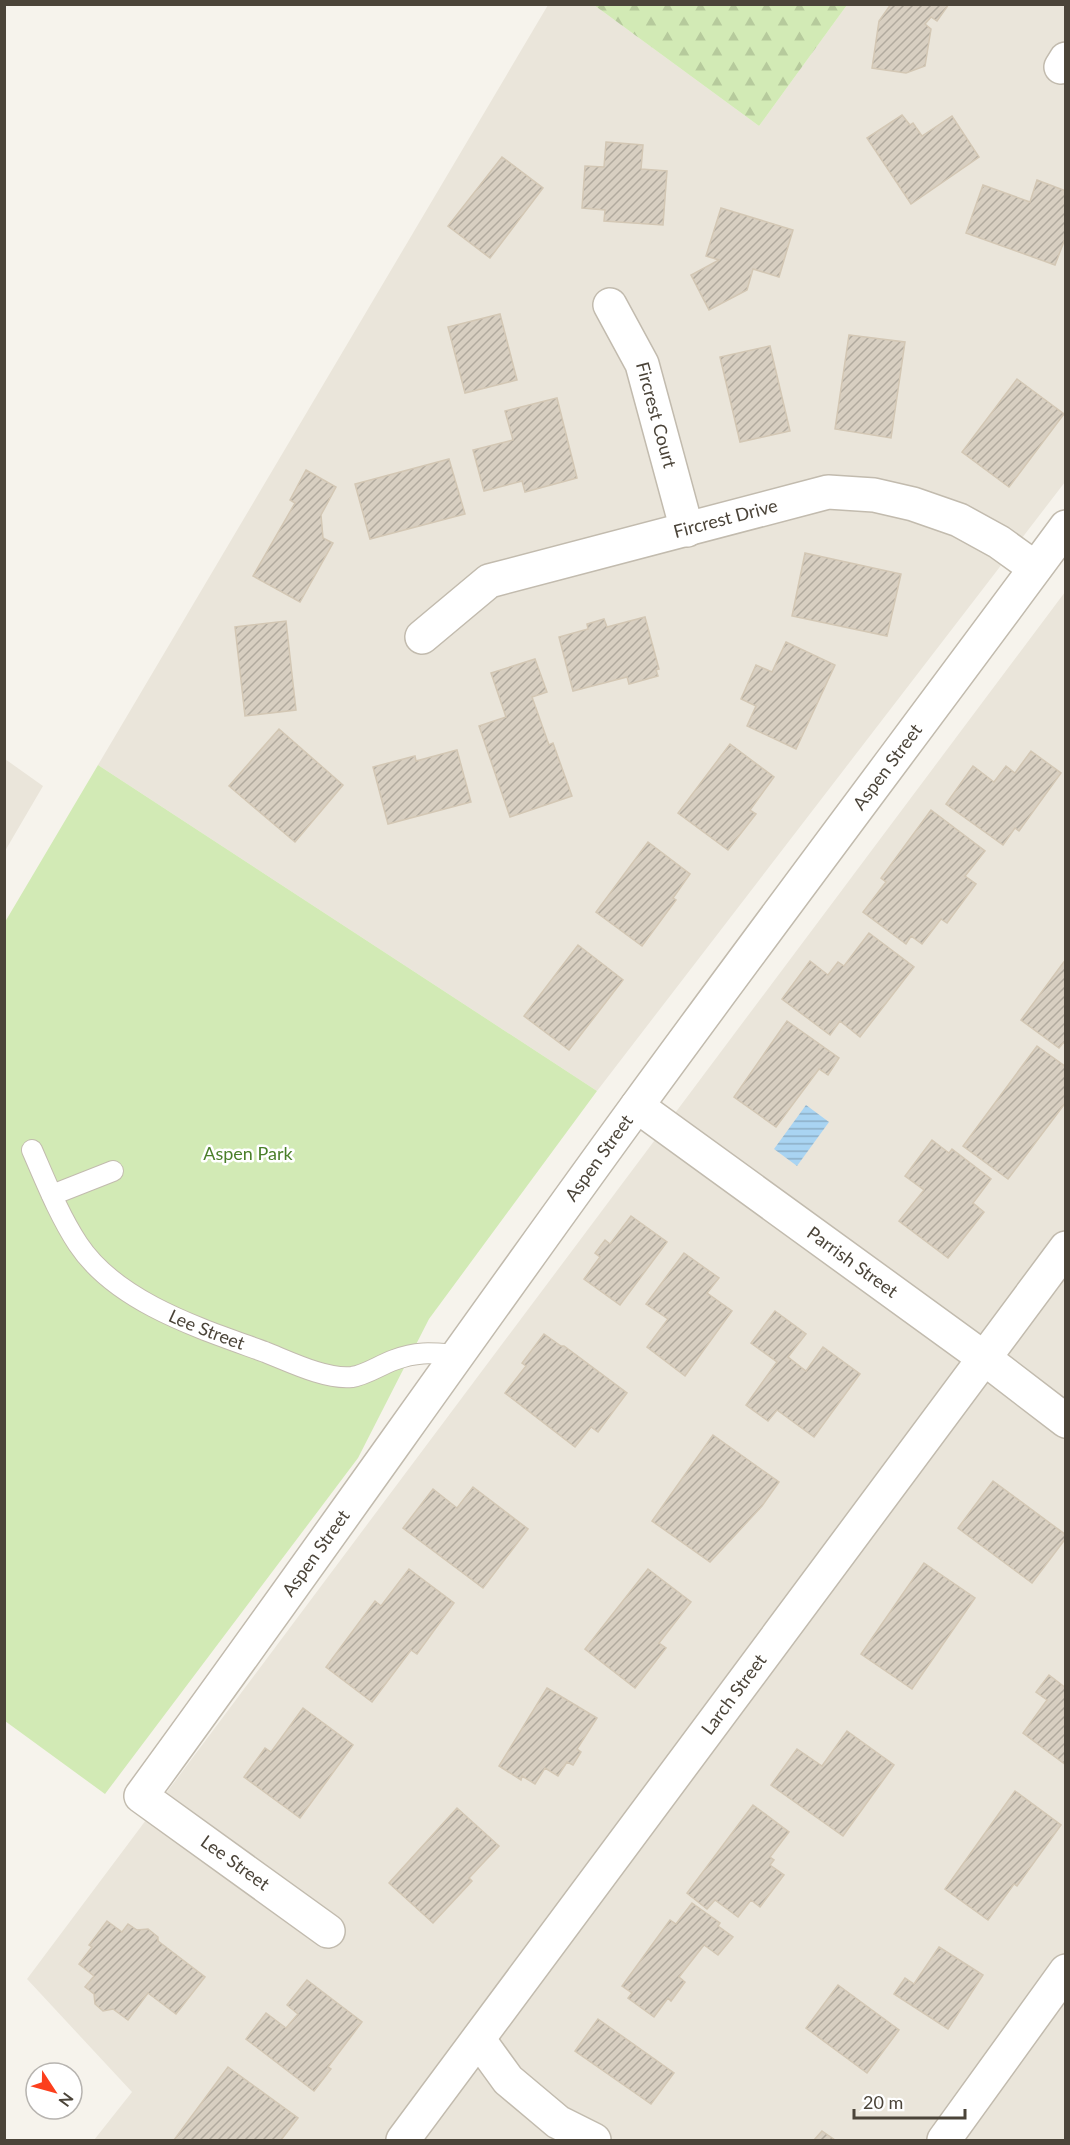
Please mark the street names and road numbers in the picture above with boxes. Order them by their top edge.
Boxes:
street label: Fircrest Court [632,359,682,471]
street label: Fircrest Drive [671,494,780,542]
street label: Aspen Street [848,719,926,814]
street label: Aspen Street [560,1109,637,1205]
street label: Parrish Street [803,1221,903,1302]
street label: Lee Street [166,1304,248,1354]
street label: Aspen Street [277,1504,354,1600]
street label: Larch Street [696,1649,771,1739]
street label: Lee Street [197,1830,275,1895]

